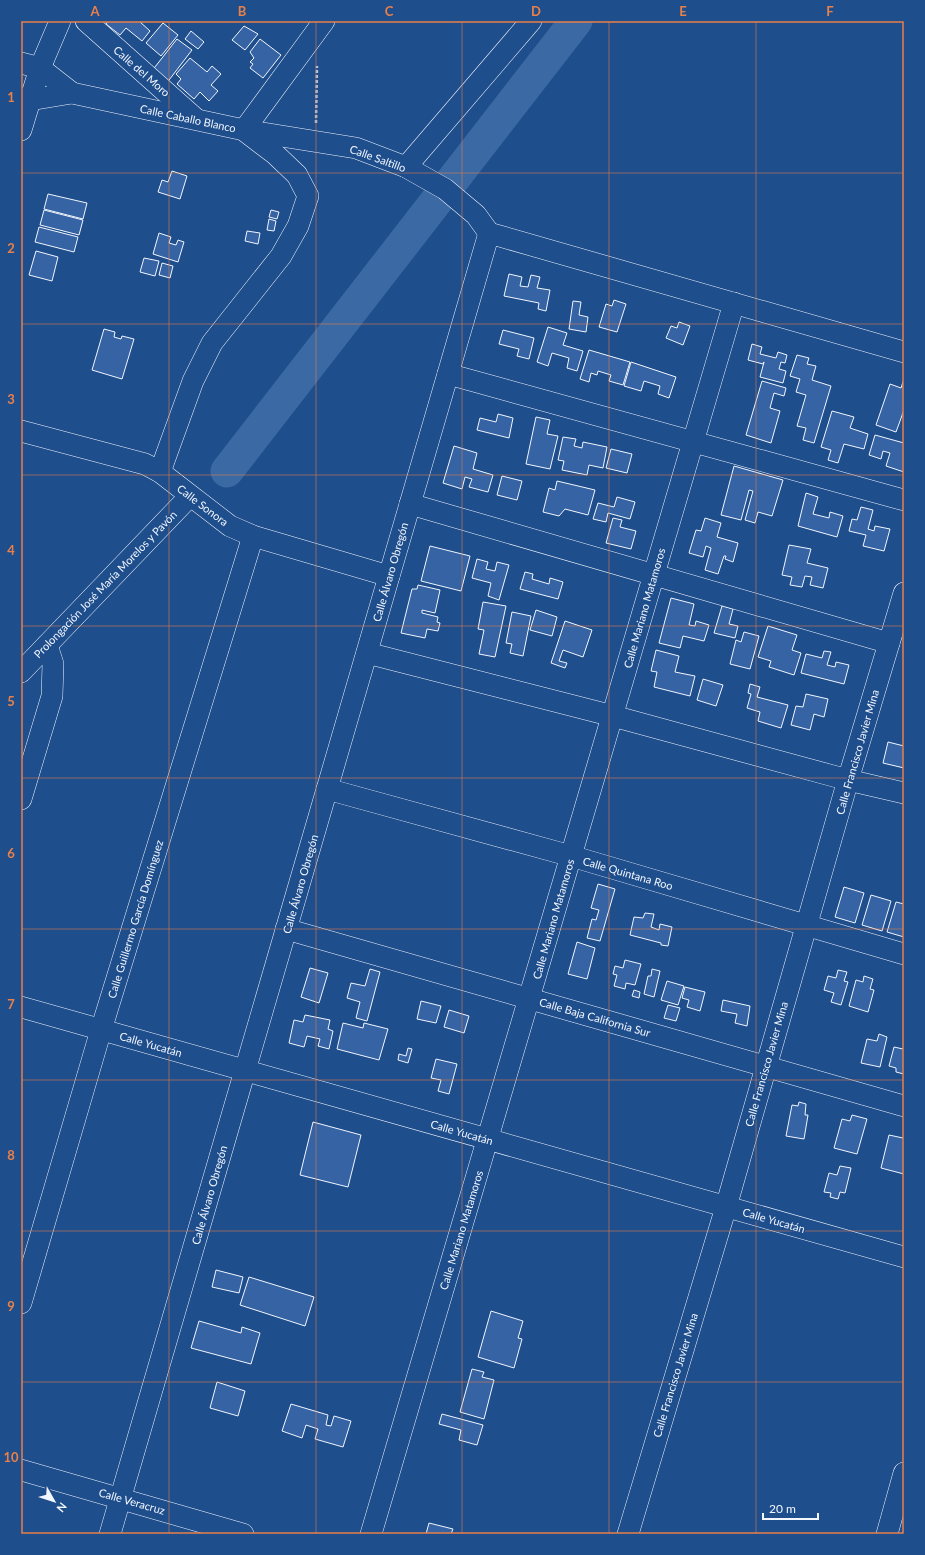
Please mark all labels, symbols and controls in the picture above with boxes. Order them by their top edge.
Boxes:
text: A [89,3,100,19]
text: B [238,3,247,19]
text: C [385,3,394,19]
text: D [531,3,541,19]
text: E [679,3,687,19]
text: F [826,3,834,19]
street label: Calle del Moro [111,43,173,99]
text: 1 [7,89,15,105]
street label: Calle Caballo Blanco [139,101,237,135]
street label: Calle Saltillo [348,142,408,174]
text: 2 [7,240,15,256]
text: 3 [7,391,15,407]
street label: Calle Sonora [175,482,231,528]
street label: Prolongación José María Morelos y Pavón [31,508,179,660]
street label: Calle Álvaro Obregón [370,521,410,623]
text: 4 [7,542,15,558]
street label: Calle Mariano Matamoros [621,546,667,670]
street label: Calle Francisco Javier Mina [833,688,881,816]
text: 5 [7,693,15,709]
street label: Calle Álvaro Obregón [280,833,320,935]
street label: Calle Guillermo García Domínguez [105,838,165,1000]
text: 6 [7,845,15,861]
street label: Calle Quintana Roo [581,854,675,892]
street label: Calle Mariano Matamoros [530,857,576,981]
street label: Calle Baja California Sur [538,995,652,1039]
text: 7 [7,996,15,1012]
street label: Calle Francisco Javier Mina [742,1000,790,1128]
street label: Calle Yucatán [118,1029,184,1059]
street label: Calle Yucatán [429,1117,495,1147]
street label: Calle Álvaro Obregón [189,1144,229,1246]
text: 8 [7,1147,15,1163]
street label: Calle Mariano Matamoros [437,1168,485,1291]
street label: Calle Yucatán [741,1205,807,1235]
text: 9 [7,1298,15,1314]
street label: Calle Francisco Javier Mina [650,1311,700,1439]
text: 10 [3,1449,19,1465]
north arrow [34,1481,74,1521]
street label: Calle Veracruz [97,1485,167,1517]
scale bar [763,1495,818,1521]
text: N [54,1500,70,1515]
text: 20 m [769,1501,796,1516]

